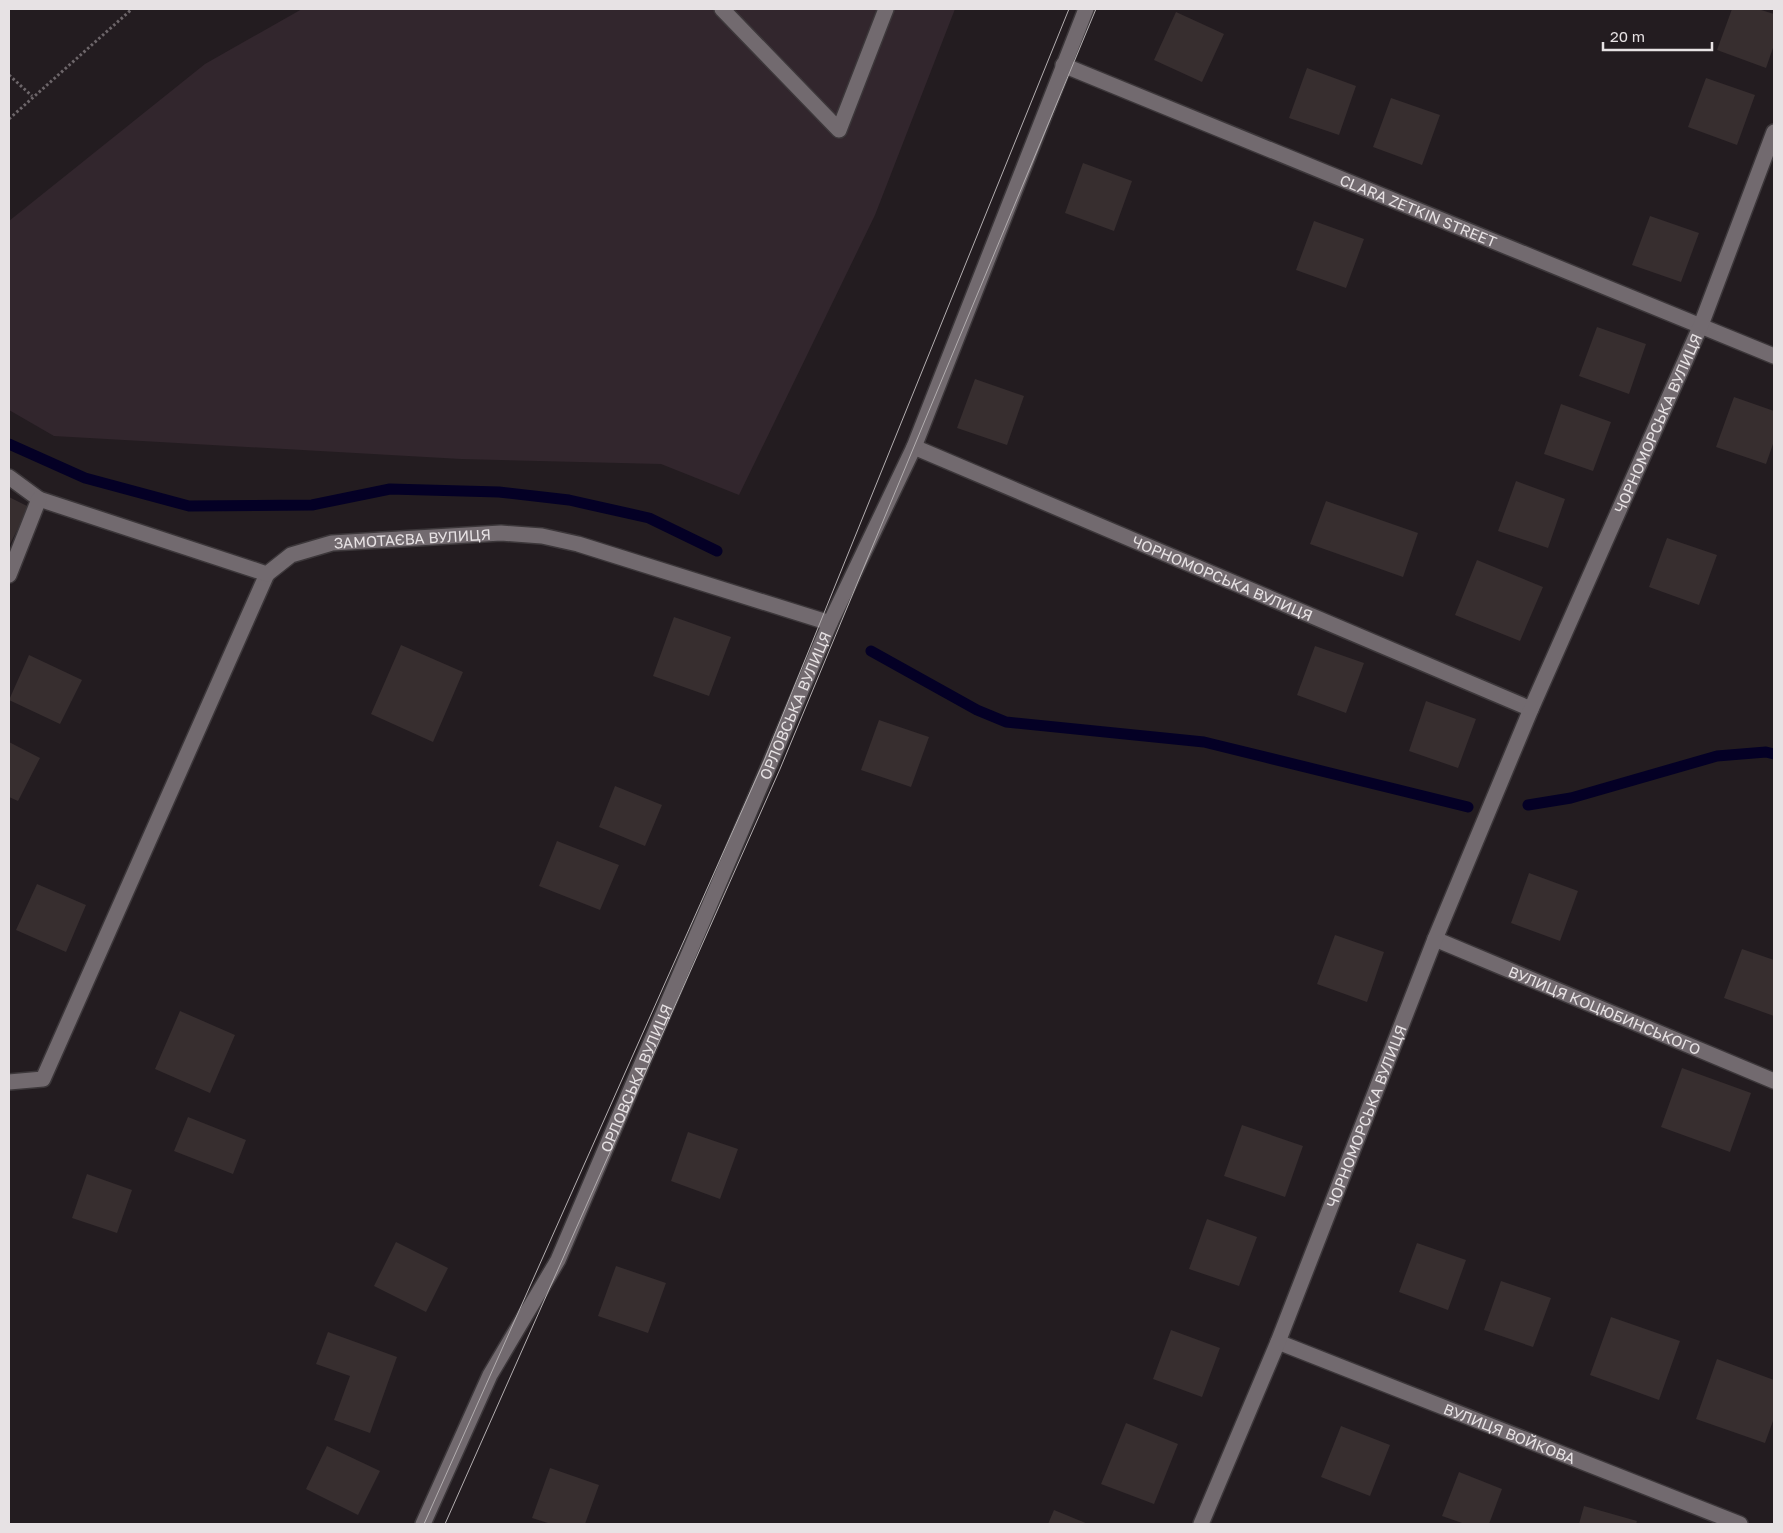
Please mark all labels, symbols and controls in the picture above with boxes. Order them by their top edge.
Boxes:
scale bar [1603,20,1712,52]
text: 20 m [1610,27,1645,45]
street label: CLARA ZETKIN STREET [1337,170,1500,251]
street label: ЧОРНОМОРСЬКА ВУЛИЦЯ [1610,330,1705,516]
street label: ЗАМОТАЄВА ВУЛИЦЯ [333,525,491,552]
street label: ЧОРНОМОРСЬКА ВУЛИЦЯ [1129,532,1315,624]
street label: ОРЛОВСЬКА ВУЛИЦЯ [755,629,834,782]
street label: ВУЛИЦЯ КОЦЮБИНСЬКОГО [1506,962,1704,1058]
street label: ОРЛОВСЬКА ВУЛИЦЯ [596,1001,675,1155]
street label: ЧОРНОМОРСЬКА ВУЛИЦЯ [1322,1022,1410,1210]
street label: ВУЛИЦЯ ВОЙКОВА [1441,1399,1578,1467]

